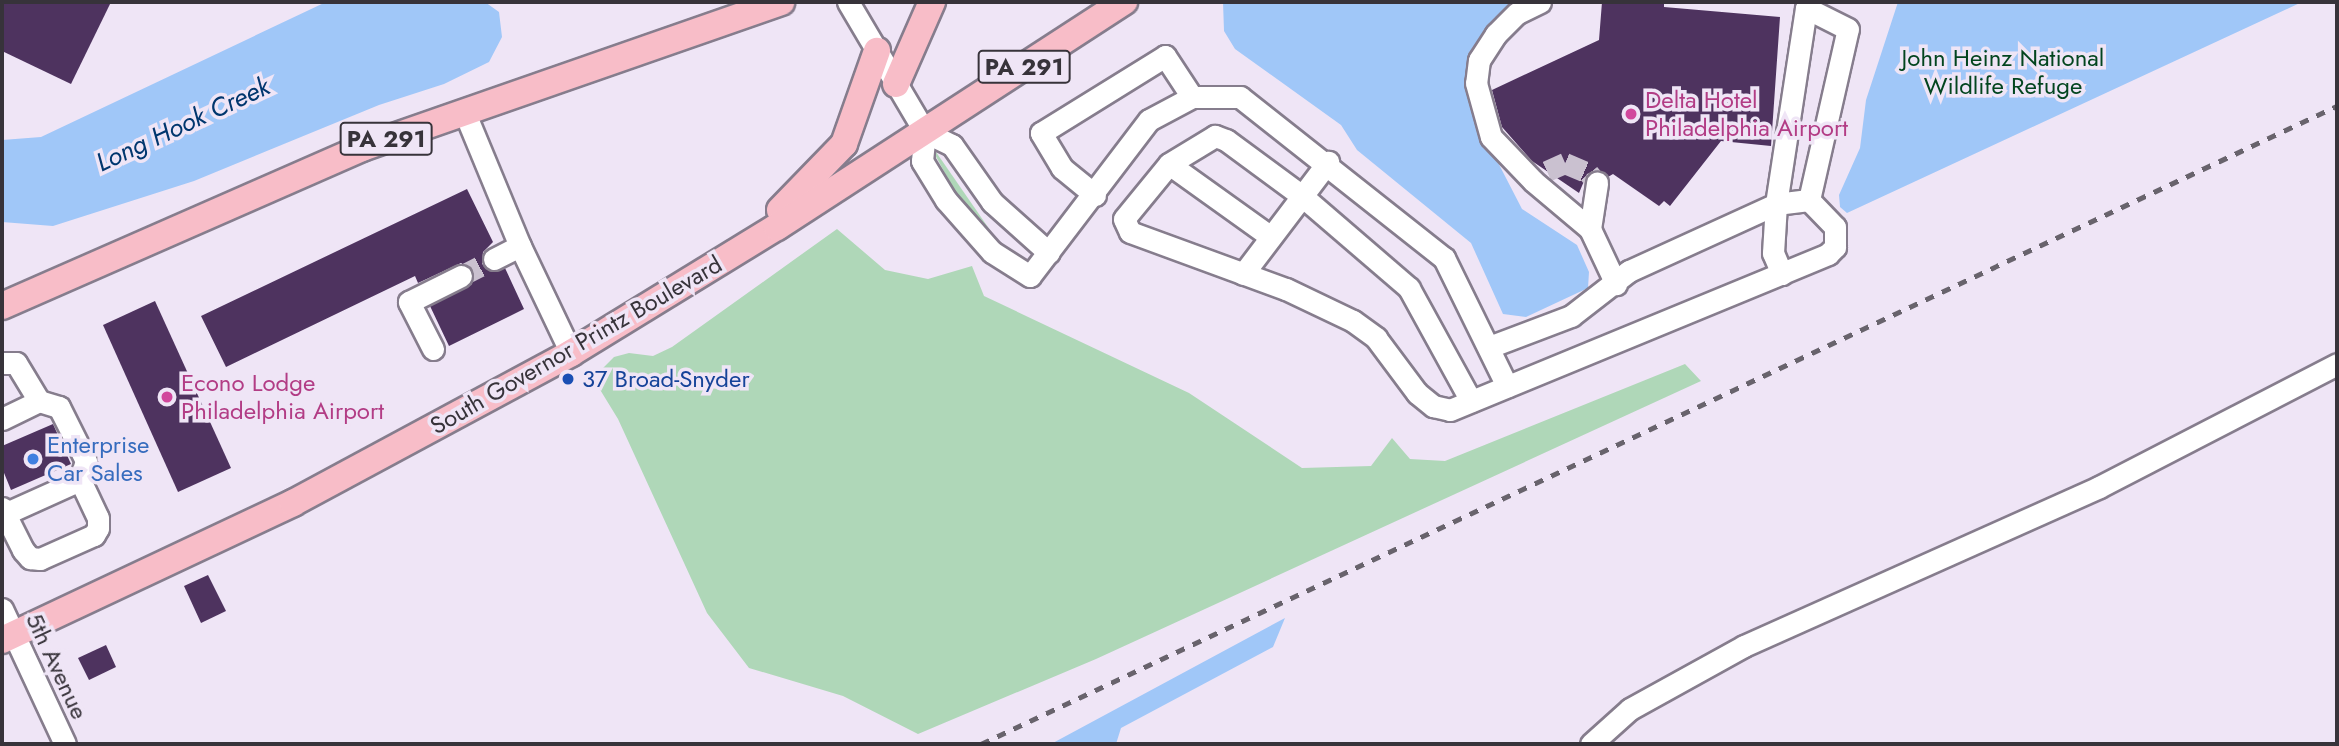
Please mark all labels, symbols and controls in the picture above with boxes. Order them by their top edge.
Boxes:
park label: John Heinz National Wildlife Refuge [1902,44,2104,100]
road number: PA 291 [977,48,1071,86]
water label: Long Hook Creek [91,71,275,179]
place label: Delta Hotel Philadelphia Airport [1645,86,1848,142]
marker: Delta Hotel Philadelphia Airport [1623,106,1639,122]
road number: PA 291 [339,120,433,158]
street label: South Governor Printz Boulevard [425,250,727,440]
place label: 37 Broad-Snyder [582,365,750,393]
place label: Econo Lodge Philadelphia Airport [181,369,384,425]
marker: 37 Broad-Snyder [560,371,576,387]
marker: Econo Lodge Philadelphia Airport [159,389,175,405]
place label: Enterprise Car Sales [47,431,149,487]
marker: Enterprise Car Sales [25,451,41,467]
street label: 5th Avenue [20,608,94,724]

